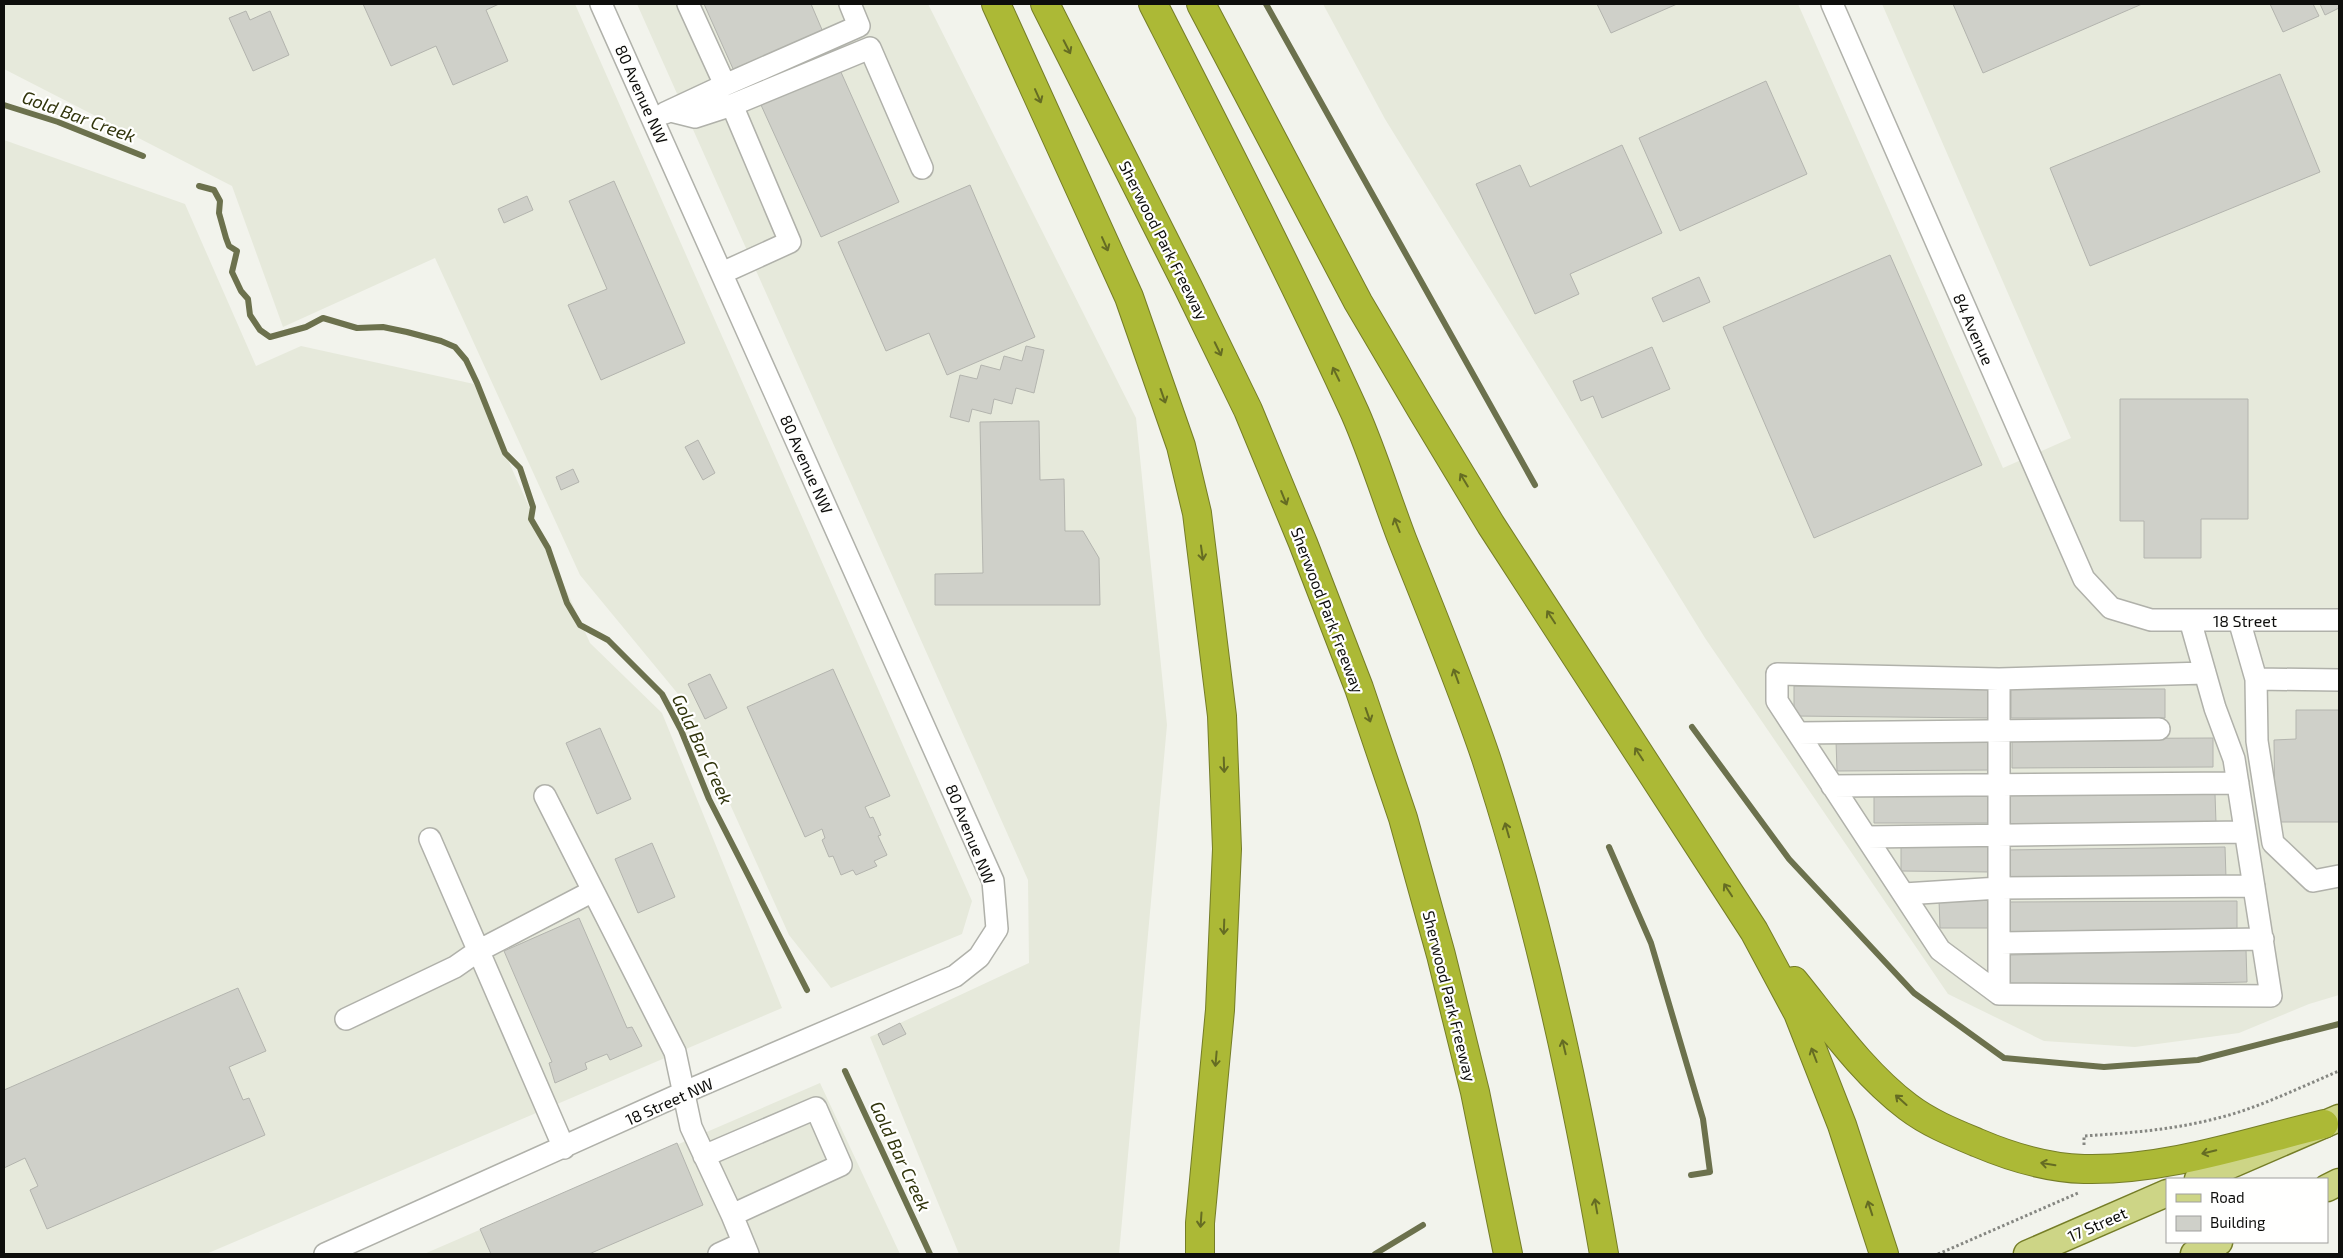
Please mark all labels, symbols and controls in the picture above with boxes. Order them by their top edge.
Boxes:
one-way arrow [1063,39,1072,54]
street label: 80 Avenue NW [612,42,672,146]
water label: Gold Bar Creek [19,85,139,147]
one-way arrow [1034,88,1043,103]
street label: Sherwood Park Freeway [1116,157,1213,323]
one-way arrow [1101,236,1110,251]
street label: 84 Avenue [1950,290,1998,368]
one-way arrow [1214,341,1224,356]
one-way arrow [1330,367,1340,382]
one-way arrow [1159,387,1168,403]
street label: 80 Avenue NW [777,412,837,516]
one-way arrow [1458,474,1468,488]
one-way arrow [1280,490,1289,505]
one-way arrow [1392,517,1401,533]
street label: Sherwood Park Freeway [1288,525,1369,696]
one-way arrow [1197,545,1207,561]
one-way arrow [1546,611,1556,625]
street label: 18 Street [2213,611,2277,630]
one-way arrow [1451,669,1460,684]
water label: Gold Bar Creek [668,690,738,808]
one-way arrow [1364,706,1373,722]
one-way arrow [1634,747,1644,761]
one-way arrow [1219,756,1228,772]
street label: 80 Avenue NW [942,781,1000,887]
one-way arrow [1502,822,1511,838]
one-way arrow [1723,883,1733,897]
street label: Sherwood Park Freeway [1420,909,1481,1084]
one-way arrow [1219,919,1228,935]
one-way arrow [1558,1039,1568,1055]
one-way arrow [1809,1048,1819,1063]
one-way arrow [1211,1050,1220,1066]
street label: 18 Street NW [622,1073,716,1129]
one-way arrow [1894,1094,1907,1106]
water label: Gold Bar Creek [866,1097,936,1215]
one-way arrow [2201,1148,2217,1157]
one-way arrow [2041,1159,2057,1169]
legend [2166,1178,2328,1243]
text: Road [2210,1188,2245,1206]
one-way arrow [1590,1199,1600,1215]
one-way arrow [1865,1200,1874,1216]
street label: 17 Street [2065,1203,2129,1245]
one-way arrow [1196,1212,1205,1228]
text: Building [2210,1213,2266,1231]

